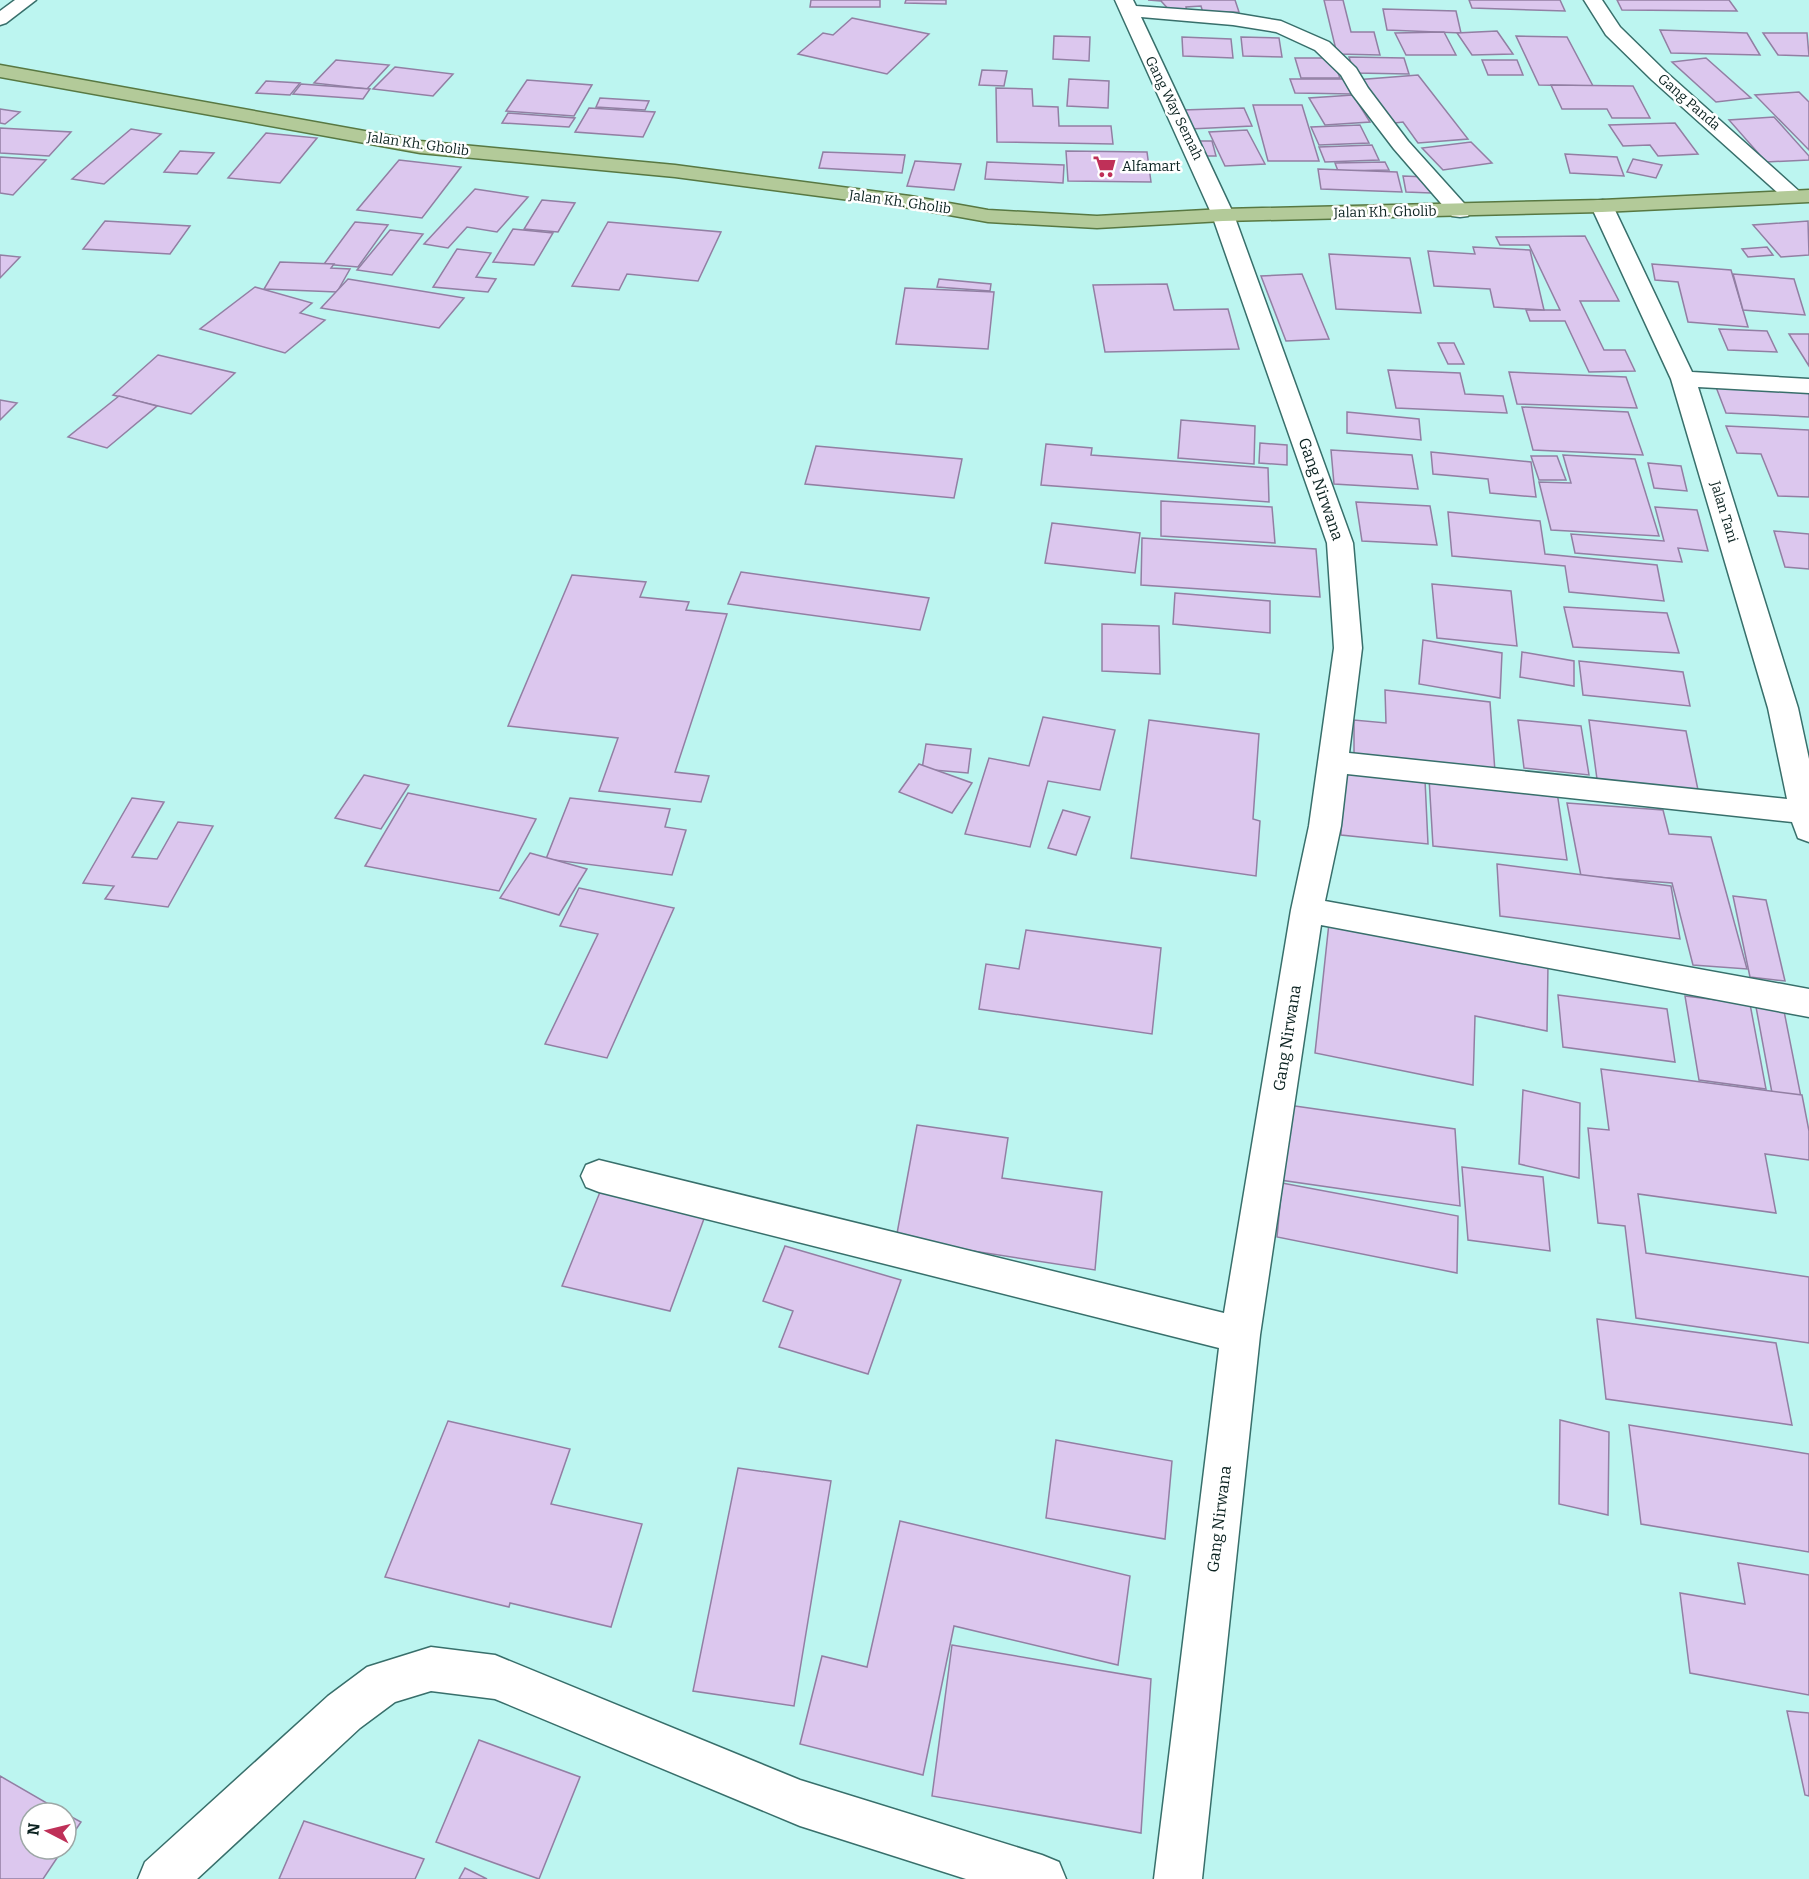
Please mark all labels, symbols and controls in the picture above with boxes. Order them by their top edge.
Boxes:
street label: Gang Way Semah [1141,53,1207,163]
street label: Gang Panda [1654,70,1724,134]
street label: Jalan Kh. Gholib [365,128,470,160]
supermarket icon: Alfamart [1091,153,1117,179]
place label: Alfamart [1122,158,1180,175]
street label: Jalan Kh. Gholib [847,186,952,218]
street label: Jalan Kh. Gholib [1332,203,1437,221]
street label: Gang Nirwana [1295,435,1348,543]
street label: Jalan Tani [1706,478,1741,545]
street label: Gang Nirwana [1269,983,1305,1093]
street label: Gang Nirwana [1203,1464,1235,1573]
north arrow [18,1801,78,1861]
text: N [23,1822,44,1837]

